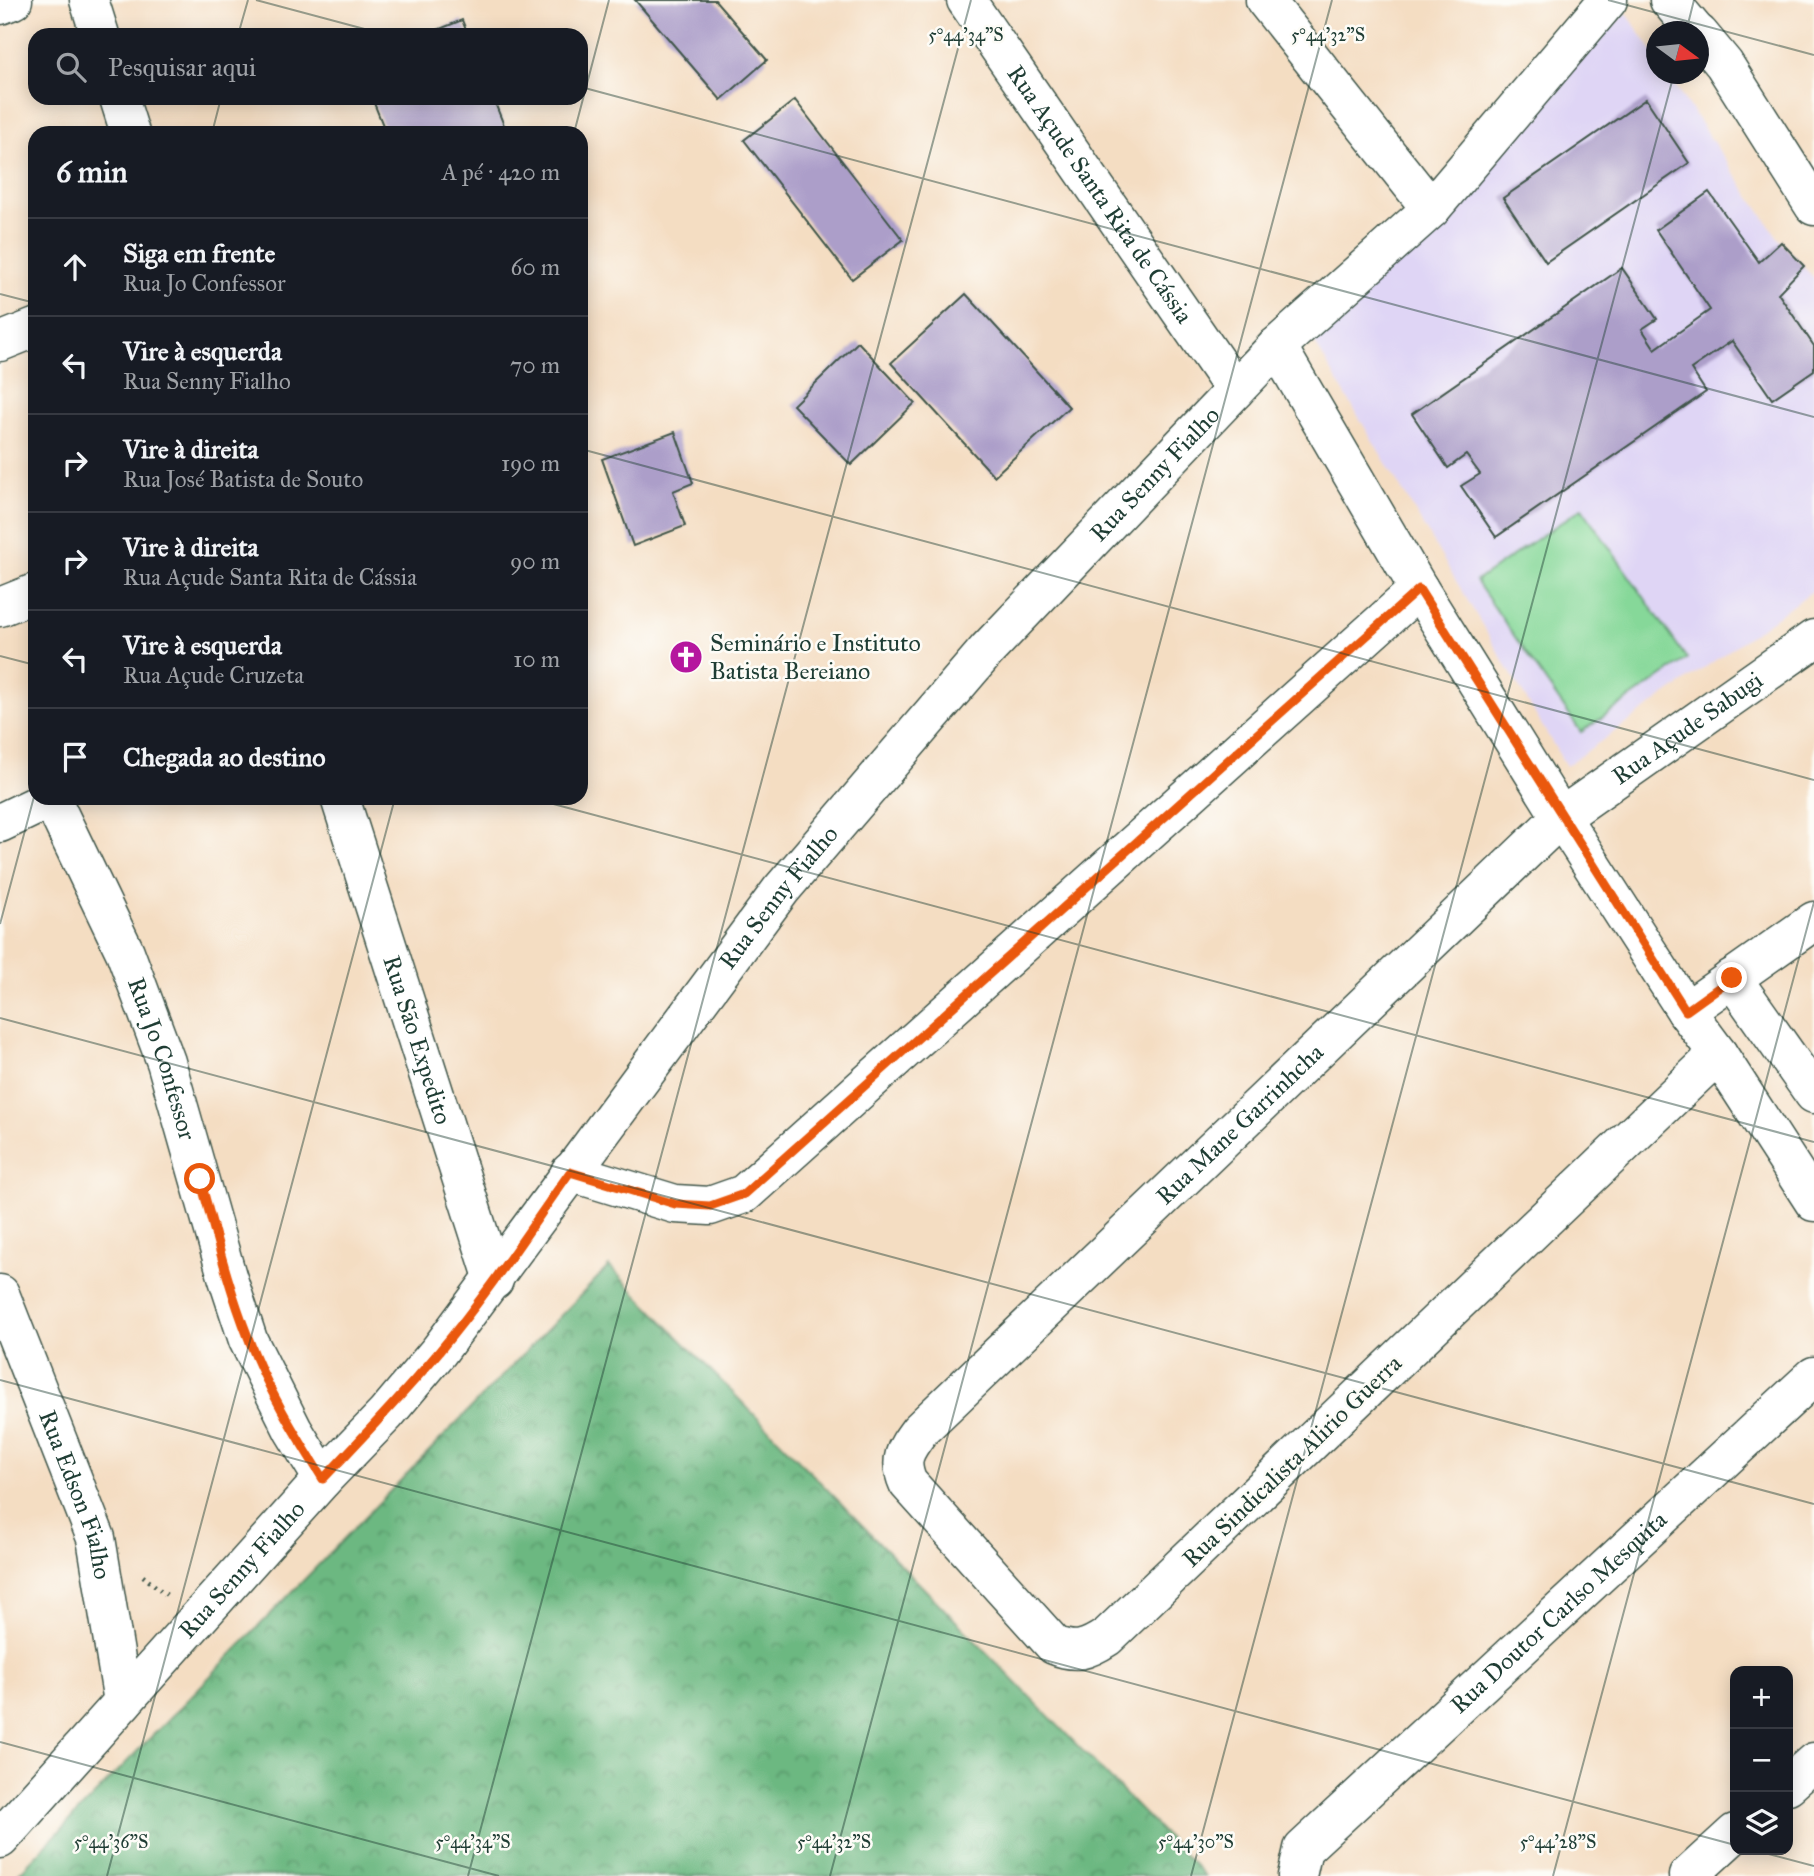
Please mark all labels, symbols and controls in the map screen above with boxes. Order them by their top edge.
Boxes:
north arrow [1646,21,1709,84]
text: 5°44'34"S [928,24,1004,46]
text: 5°44'32"S [1291,24,1365,46]
search box [28,28,588,105]
icon: search [52,48,90,86]
text: Pesquisar aqui [108,51,256,83]
street label: Rua Açude Santa Rita de Cássia [1001,59,1200,330]
text: 6 min [56,154,128,190]
text: A pé · 420 m [442,158,560,186]
text: Siga em frente [123,237,275,269]
icon: ahead [56,248,94,286]
text: 60 m [511,253,560,281]
text: Rua Jo Confessor [123,269,286,297]
text: Vire à esquerda [123,335,282,367]
icon: left [56,346,94,384]
text: 70 m [510,351,560,379]
text: Rua Senny Fialho [123,367,291,395]
street label: Rua Senny Fialho [1084,400,1226,548]
text: Vire à direita [123,433,259,465]
icon: right [56,444,94,482]
text: 190 m [501,449,560,477]
text: Rua José Batista de Souto [123,465,363,493]
text: Vire à direita [123,531,259,563]
icon: right [56,542,94,580]
text: 90 m [510,547,560,575]
text: Rua Açude Santa Rita de Cássia [123,563,417,591]
place label: Seminário e Instituto Batista Bereiano [710,628,921,686]
text: Vire à esquerda [123,629,282,661]
church icon: Seminário e Instituto Batista Bereiano [667,638,705,676]
icon: left [56,640,94,678]
text: 10 m [513,645,560,673]
text: Rua Açude Cruzeta [123,661,304,689]
street label: Rua Açude Sabugi [1606,665,1769,791]
icon: arrive [56,738,94,776]
text: Chegada ao destino [123,741,326,773]
street label: Rua Senny Fialho [712,820,844,975]
street label: Rua São Expedito [376,952,458,1128]
route end [1716,962,1747,993]
street label: Rua Jo Confessor [121,973,203,1144]
street label: Rua Mane Garrinhcha [1150,1037,1330,1211]
route start [184,1163,215,1194]
street label: Rua Sindicalista Alirio Guerra [1176,1348,1409,1574]
street label: Rua Edson Fialho [32,1406,118,1582]
street label: Rua Senny Fialho [172,1494,311,1645]
street label: Rua Doutor Carlso Mesquita [1444,1504,1674,1720]
map controls [1730,1666,1793,1855]
button: + [1730,1666,1793,1729]
button: − [1730,1729,1793,1792]
button: layers [1730,1792,1793,1855]
text: 5°44'36"S [74,1831,148,1853]
text: 5°44'34"S [435,1831,511,1853]
text: 5°44'32"S [797,1831,871,1853]
text: 5°44'30"S [1158,1831,1234,1853]
text: 5°44'28"S [1520,1831,1596,1853]

